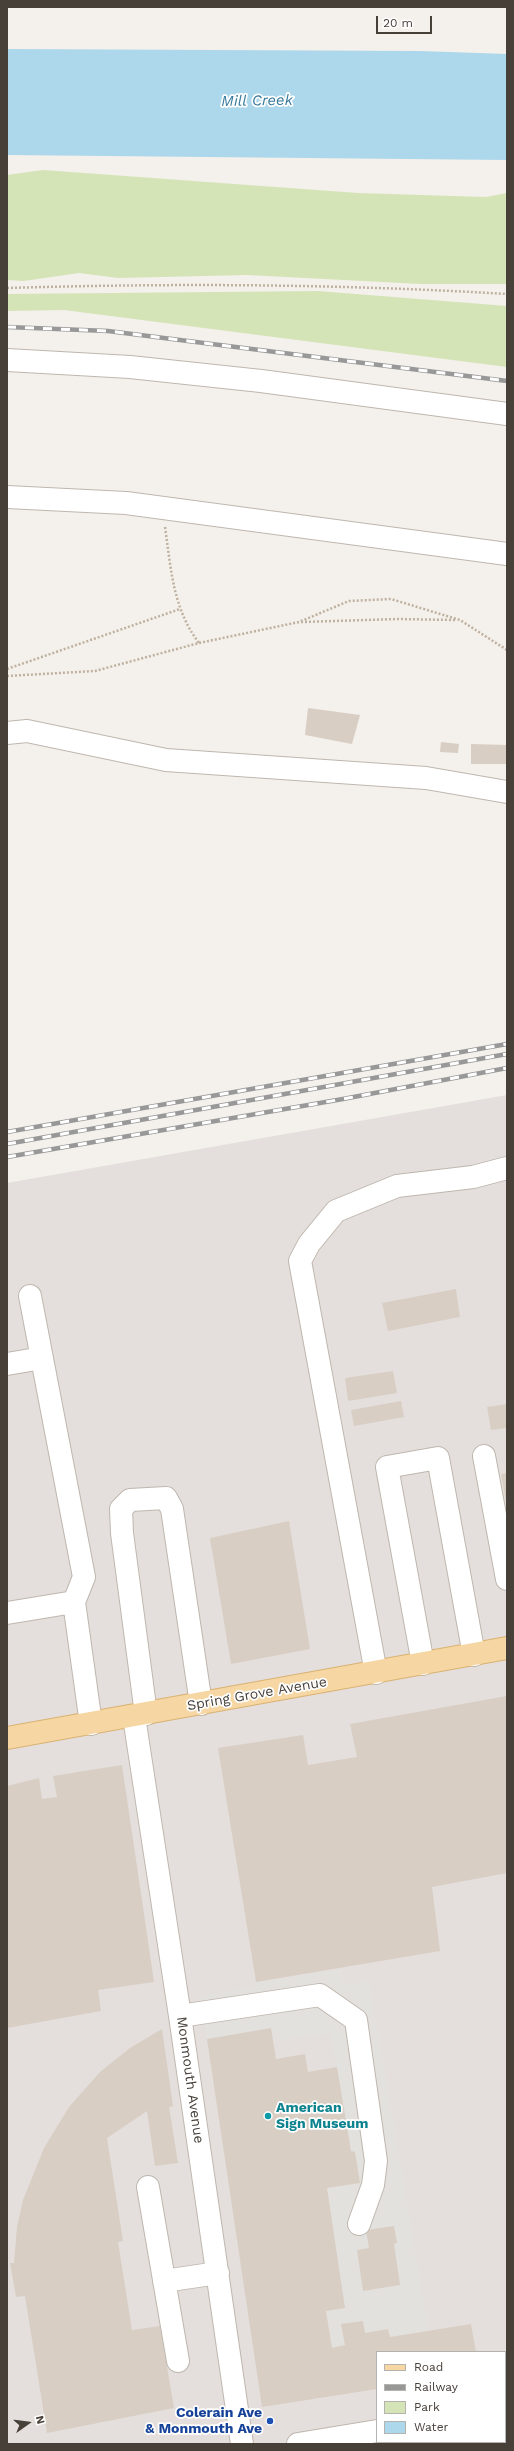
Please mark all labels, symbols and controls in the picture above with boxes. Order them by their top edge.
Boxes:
scale bar [378,8,434,34]
text: 20 m [383,16,413,30]
water label: Mill Creek [221,91,293,111]
street label: Spring Grove Avenue [186,1673,328,1715]
street label: Monmouth Avenue [173,2015,207,2145]
place label: American Sign Museum [276,2100,368,2132]
marker: American Sign Museum [263,2111,273,2121]
legend [376,2351,506,2443]
text: Road [414,2360,443,2374]
text: Railway [414,2380,458,2394]
text: Park [414,2400,440,2414]
north arrow [8,2403,48,2443]
place label: Colerain Ave & Monmouth Ave [145,2405,262,2438]
text: N [33,2414,47,2426]
marker: Colerain Ave & Monmouth Ave [265,2416,275,2426]
text: Water [414,2420,448,2434]

